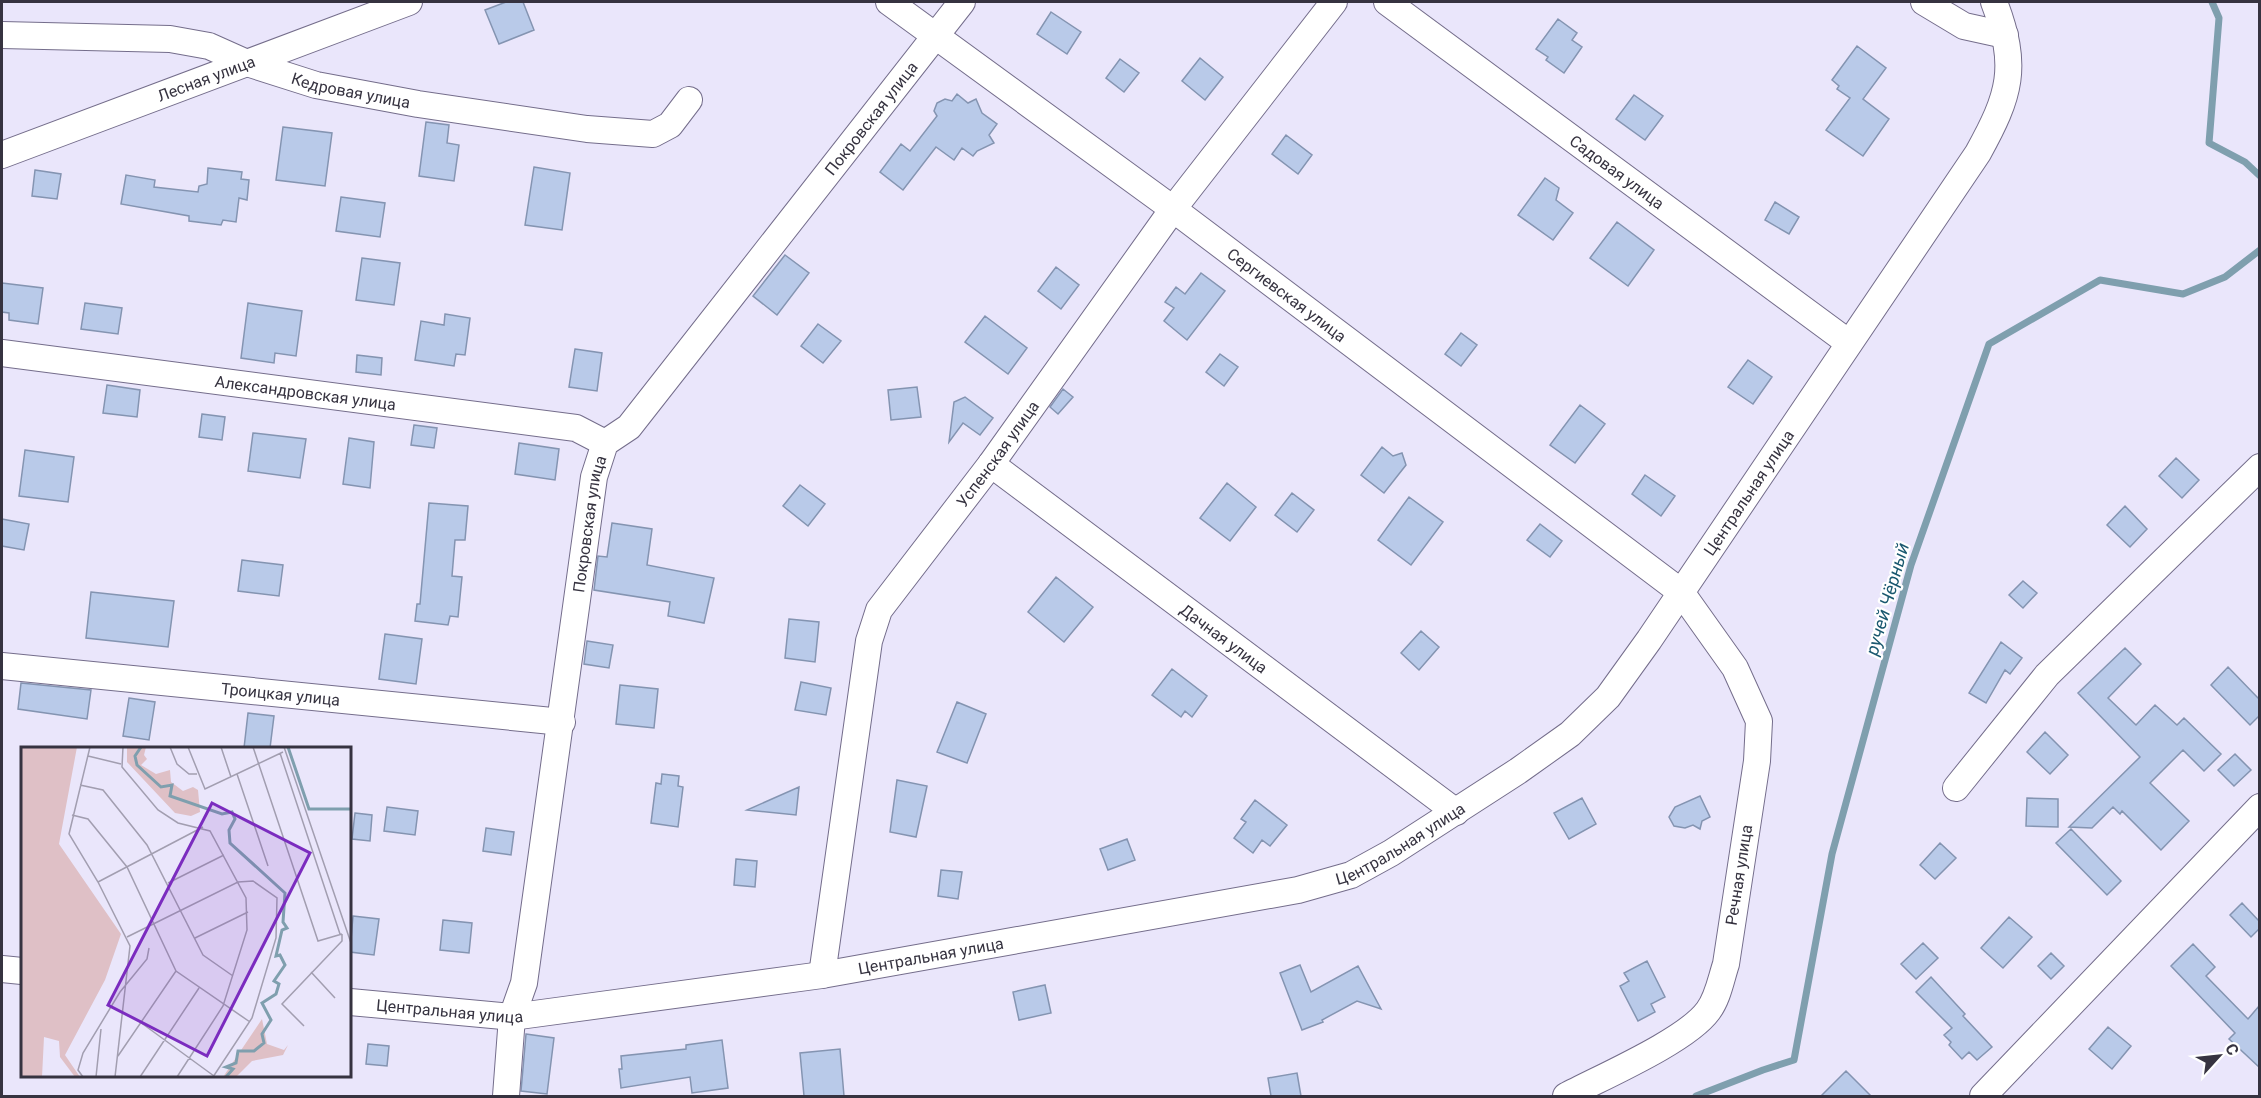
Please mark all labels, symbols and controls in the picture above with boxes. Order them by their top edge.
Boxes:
street label: Лесная улица [155,51,258,105]
street label: Покровская улица [821,58,921,179]
street label: Кедровая улица [289,68,412,112]
street label: Садовая улица [1566,131,1668,213]
street label: Сергиевская улица [1224,244,1350,346]
street label: Александровская улица [214,371,397,414]
street label: Успенская улица [952,397,1043,511]
street label: Центральная улица [1700,426,1798,559]
street label: Покровская улица [569,453,610,594]
water label: ручей Чёрный [1861,540,1913,659]
street label: Дачная улица [1177,600,1271,677]
street label: Троицкая улица [220,678,341,709]
inset map [21,747,351,1077]
street label: Центральная улица [1333,798,1468,888]
street label: Речная улица [1722,823,1756,927]
street label: Центральная улица [857,933,1005,978]
street label: Центральная улица [375,995,524,1027]
north arrow [2189,1026,2249,1086]
text: С [2221,1040,2243,1058]

